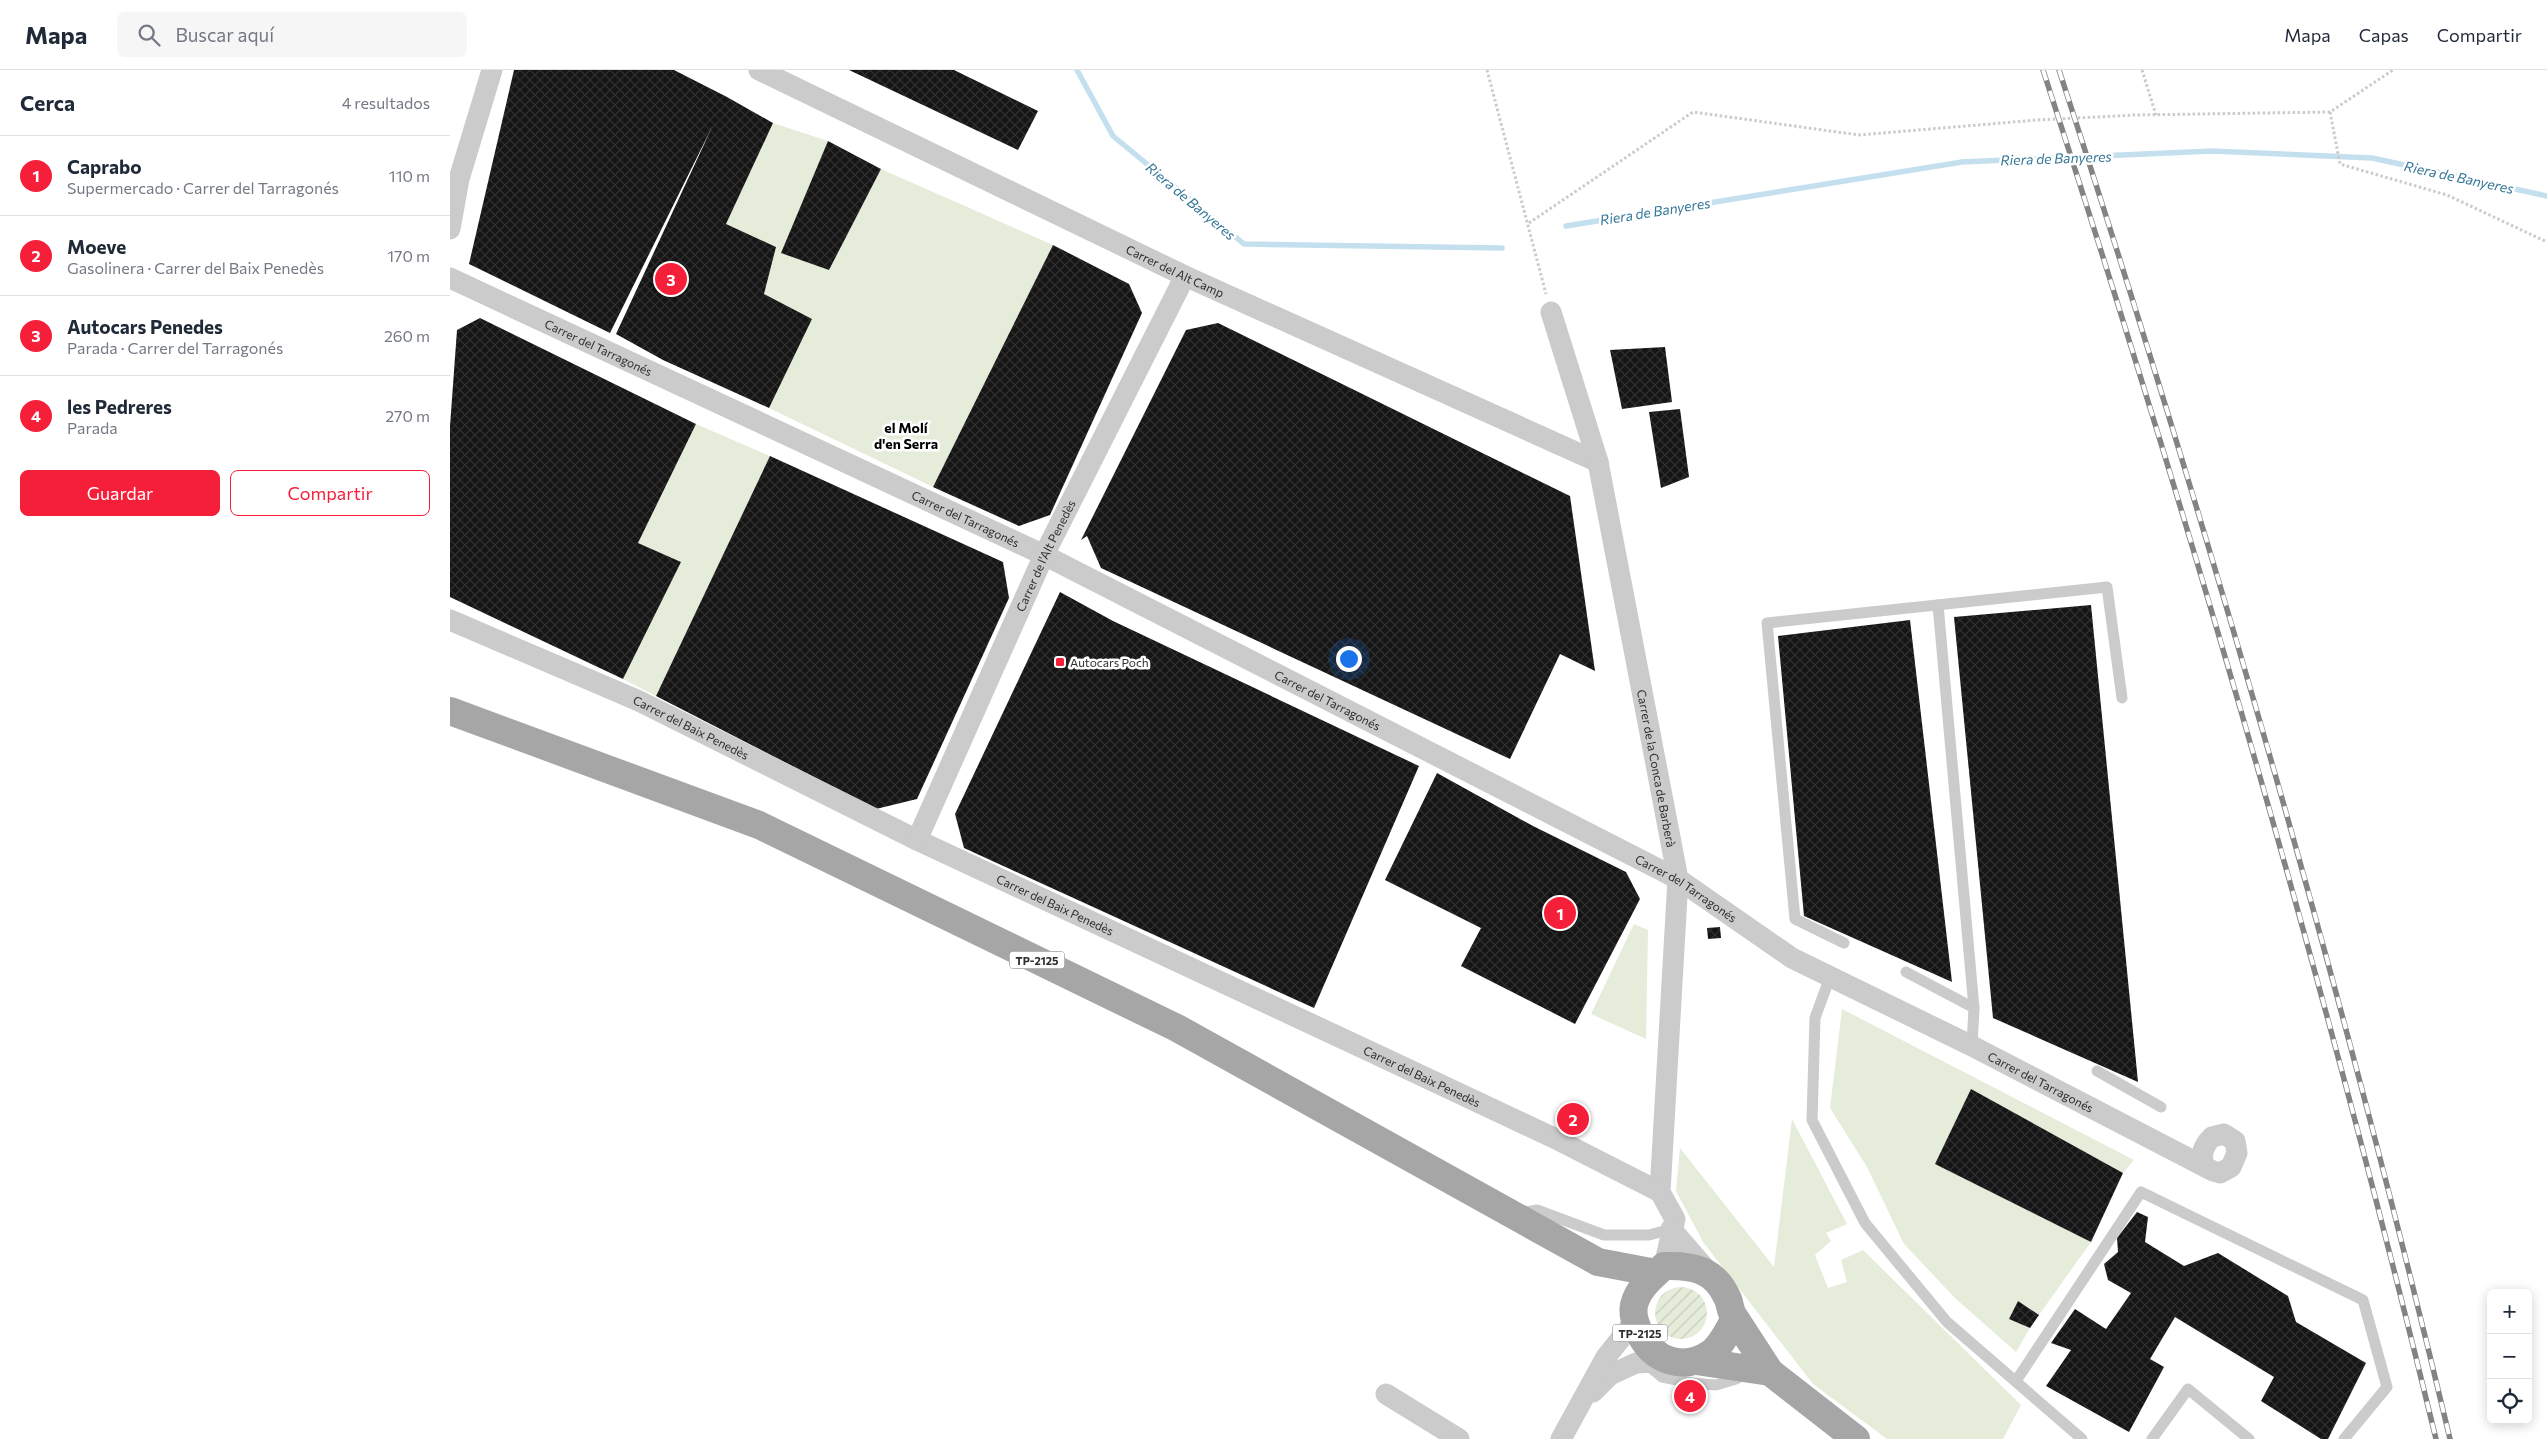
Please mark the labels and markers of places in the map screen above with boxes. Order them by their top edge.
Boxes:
pin: 3 [655,260,687,298]
place label: Autocars Poch [1070,655,1149,669]
marker: Autocars Poch [1054,656,1066,668]
pin: 1 [1544,894,1576,932]
pin: 2 [1557,1100,1589,1138]
pin: 4 [1674,1377,1706,1415]

